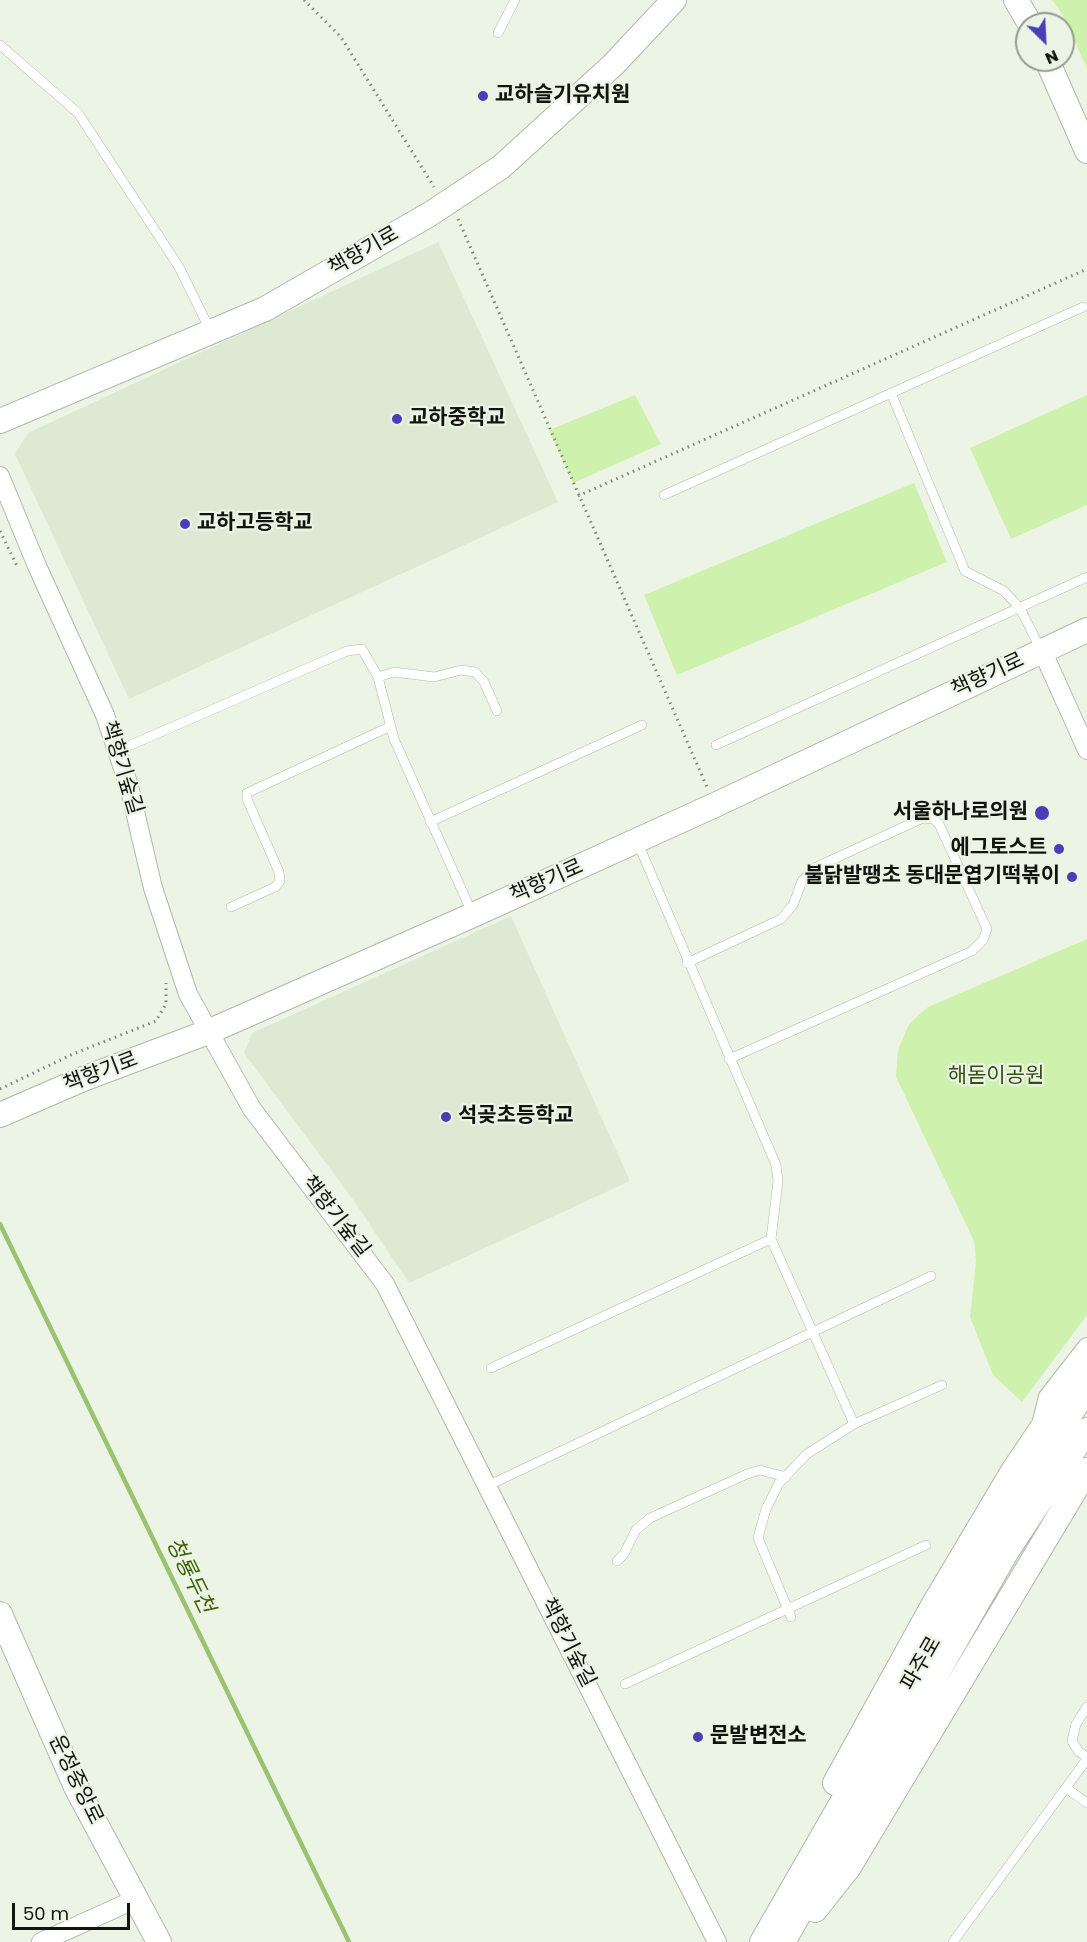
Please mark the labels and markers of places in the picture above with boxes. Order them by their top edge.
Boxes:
place label: 교하슬기유치원 [495,83,630,109]
marker: 교하슬기유치원 [476,89,490,103]
place label: 교하중학교 [409,406,506,432]
marker: 교하중학교 [390,412,404,426]
place label: 교하고등학교 [197,511,313,537]
marker: 교하고등학교 [178,517,192,531]
place label: 서울하나로의원 [893,800,1028,826]
marker: 서울하나로의원 [1033,804,1051,822]
place label: 에그토스트 [950,836,1047,862]
marker: 에그토스트 [1052,842,1066,856]
place label: 불닭발땡초 동대문엽기떡볶이 [804,864,1060,890]
marker: 불닭발땡초 동대문엽기떡볶이 [1065,870,1079,884]
place label: 석곶초등학교 [458,1104,574,1130]
marker: 석곶초등학교 [439,1110,453,1124]
place label: 문발변전소 [710,1724,807,1750]
marker: 문발변전소 [691,1730,705,1744]

